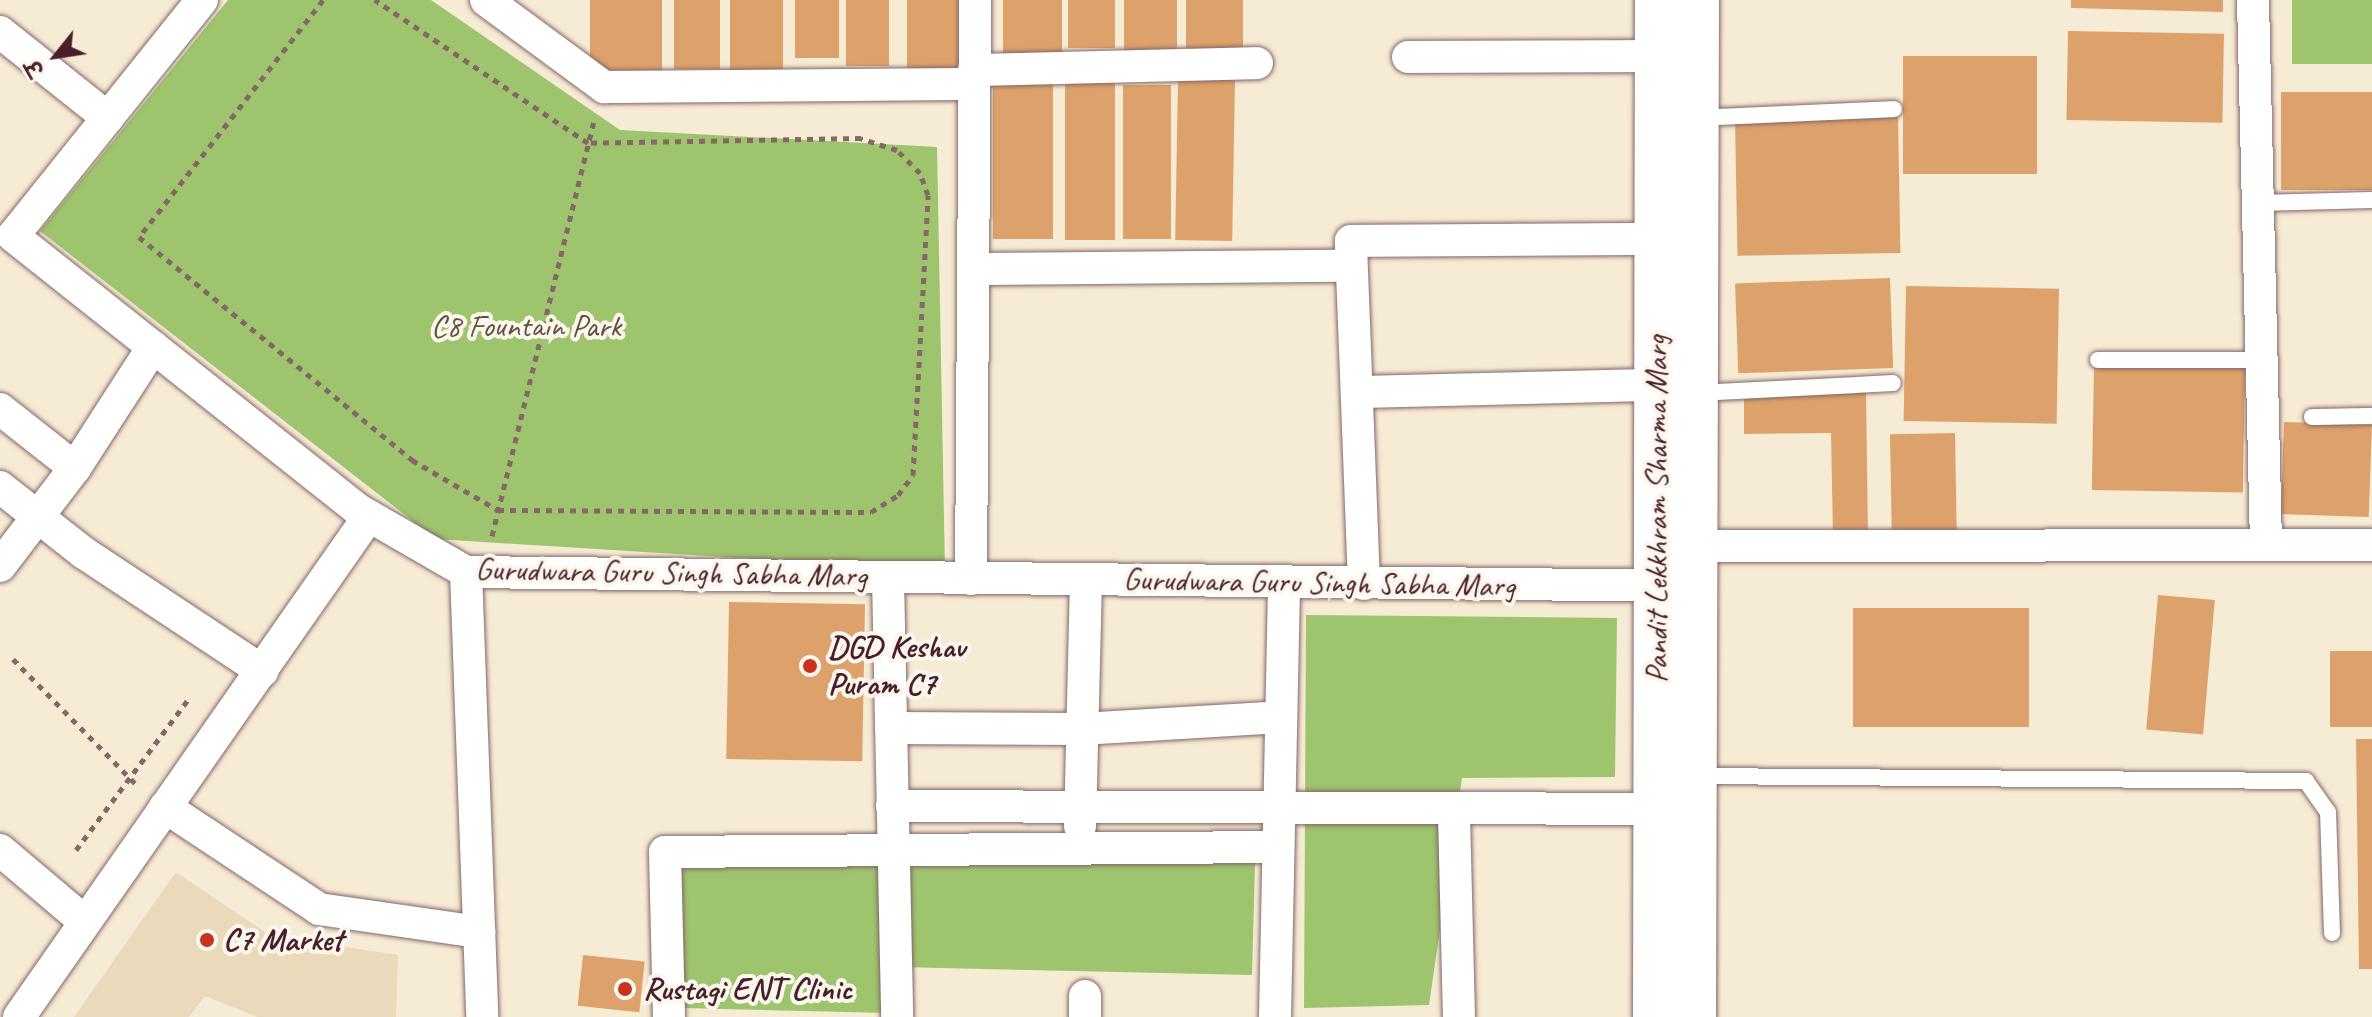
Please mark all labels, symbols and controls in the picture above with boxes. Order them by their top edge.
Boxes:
north arrow [16,16,96,96]
text: उ [19,55,51,81]
park label: C8 Fountain Park [430,307,622,345]
street label: Pandit Lekkhram Sharma Marg [1638,335,1676,683]
street label: Gurudwara Guru Singh Sabha Marg [474,550,868,596]
street label: Gurudwara Guru Singh Sabha Marg [1122,560,1516,606]
place label: DGD Keshav Puram C7 [828,629,965,704]
marker: DGD Keshav Puram C7 [799,655,821,677]
place label: C7 Market [223,921,343,959]
marker: C7 Market [198,931,216,949]
place label: Rustagi ENT Clinic [643,970,852,1008]
marker: Rustagi ENT Clinic [614,978,636,1000]

